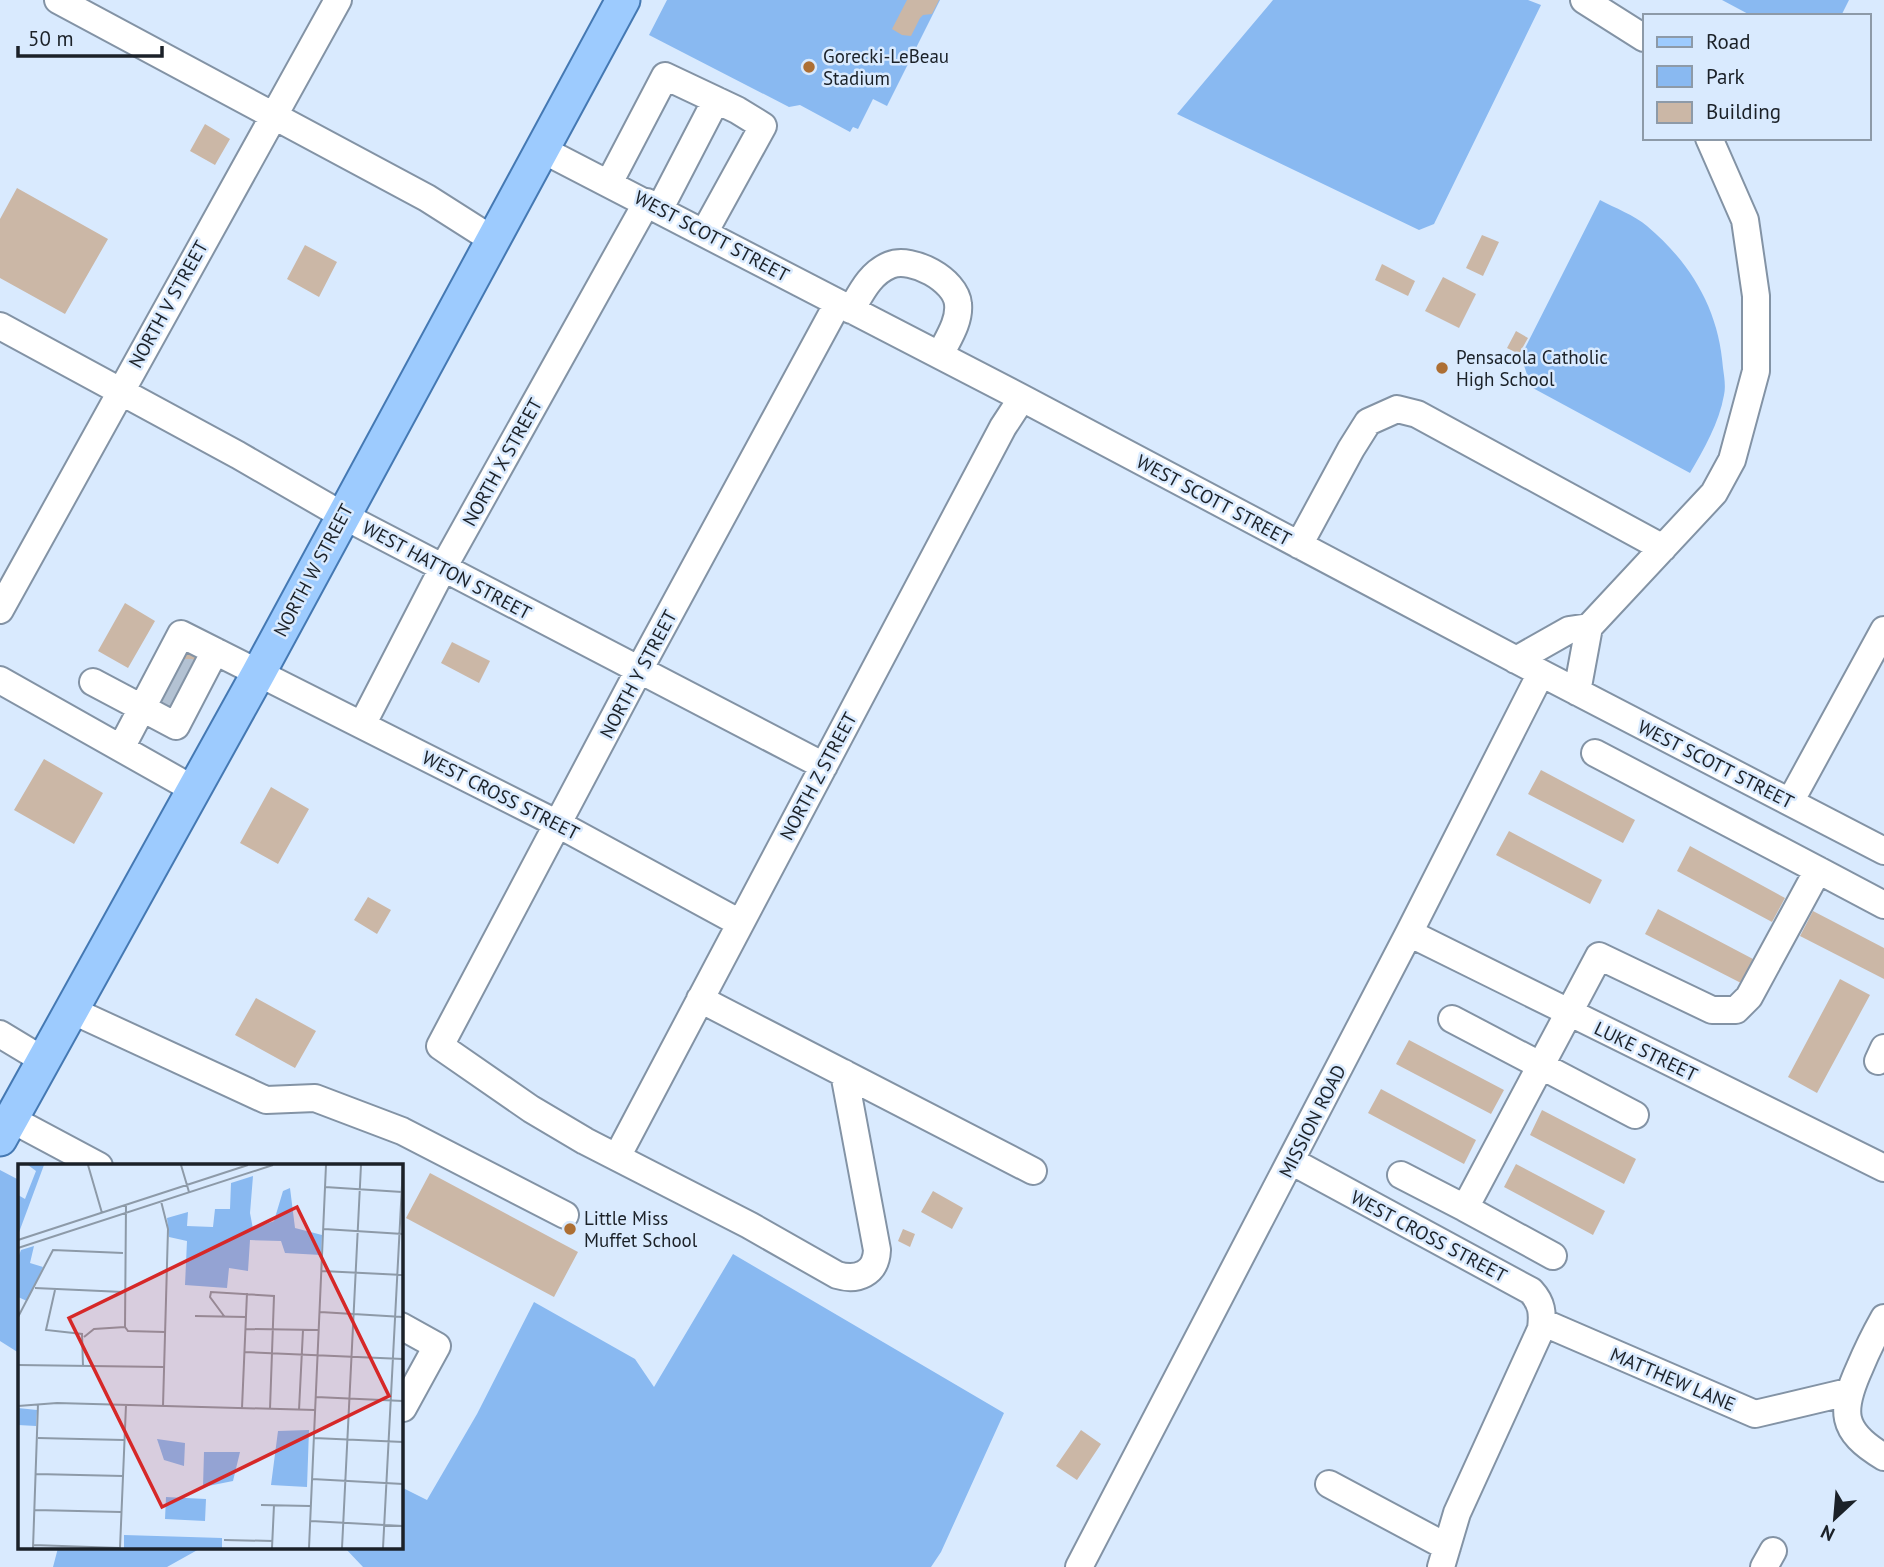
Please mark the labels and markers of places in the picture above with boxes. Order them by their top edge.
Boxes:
place label: Gorecki-LeBeau Stadium [823,44,949,90]
marker: Gorecki-LeBeau Stadium [801,59,817,75]
place label: Pensacola Catholic High School [1456,345,1608,391]
marker: Pensacola Catholic High School [1434,360,1450,376]
place label: Little Miss Muffet School [584,1206,698,1252]
marker: Little Miss Muffet School [562,1221,578,1237]

